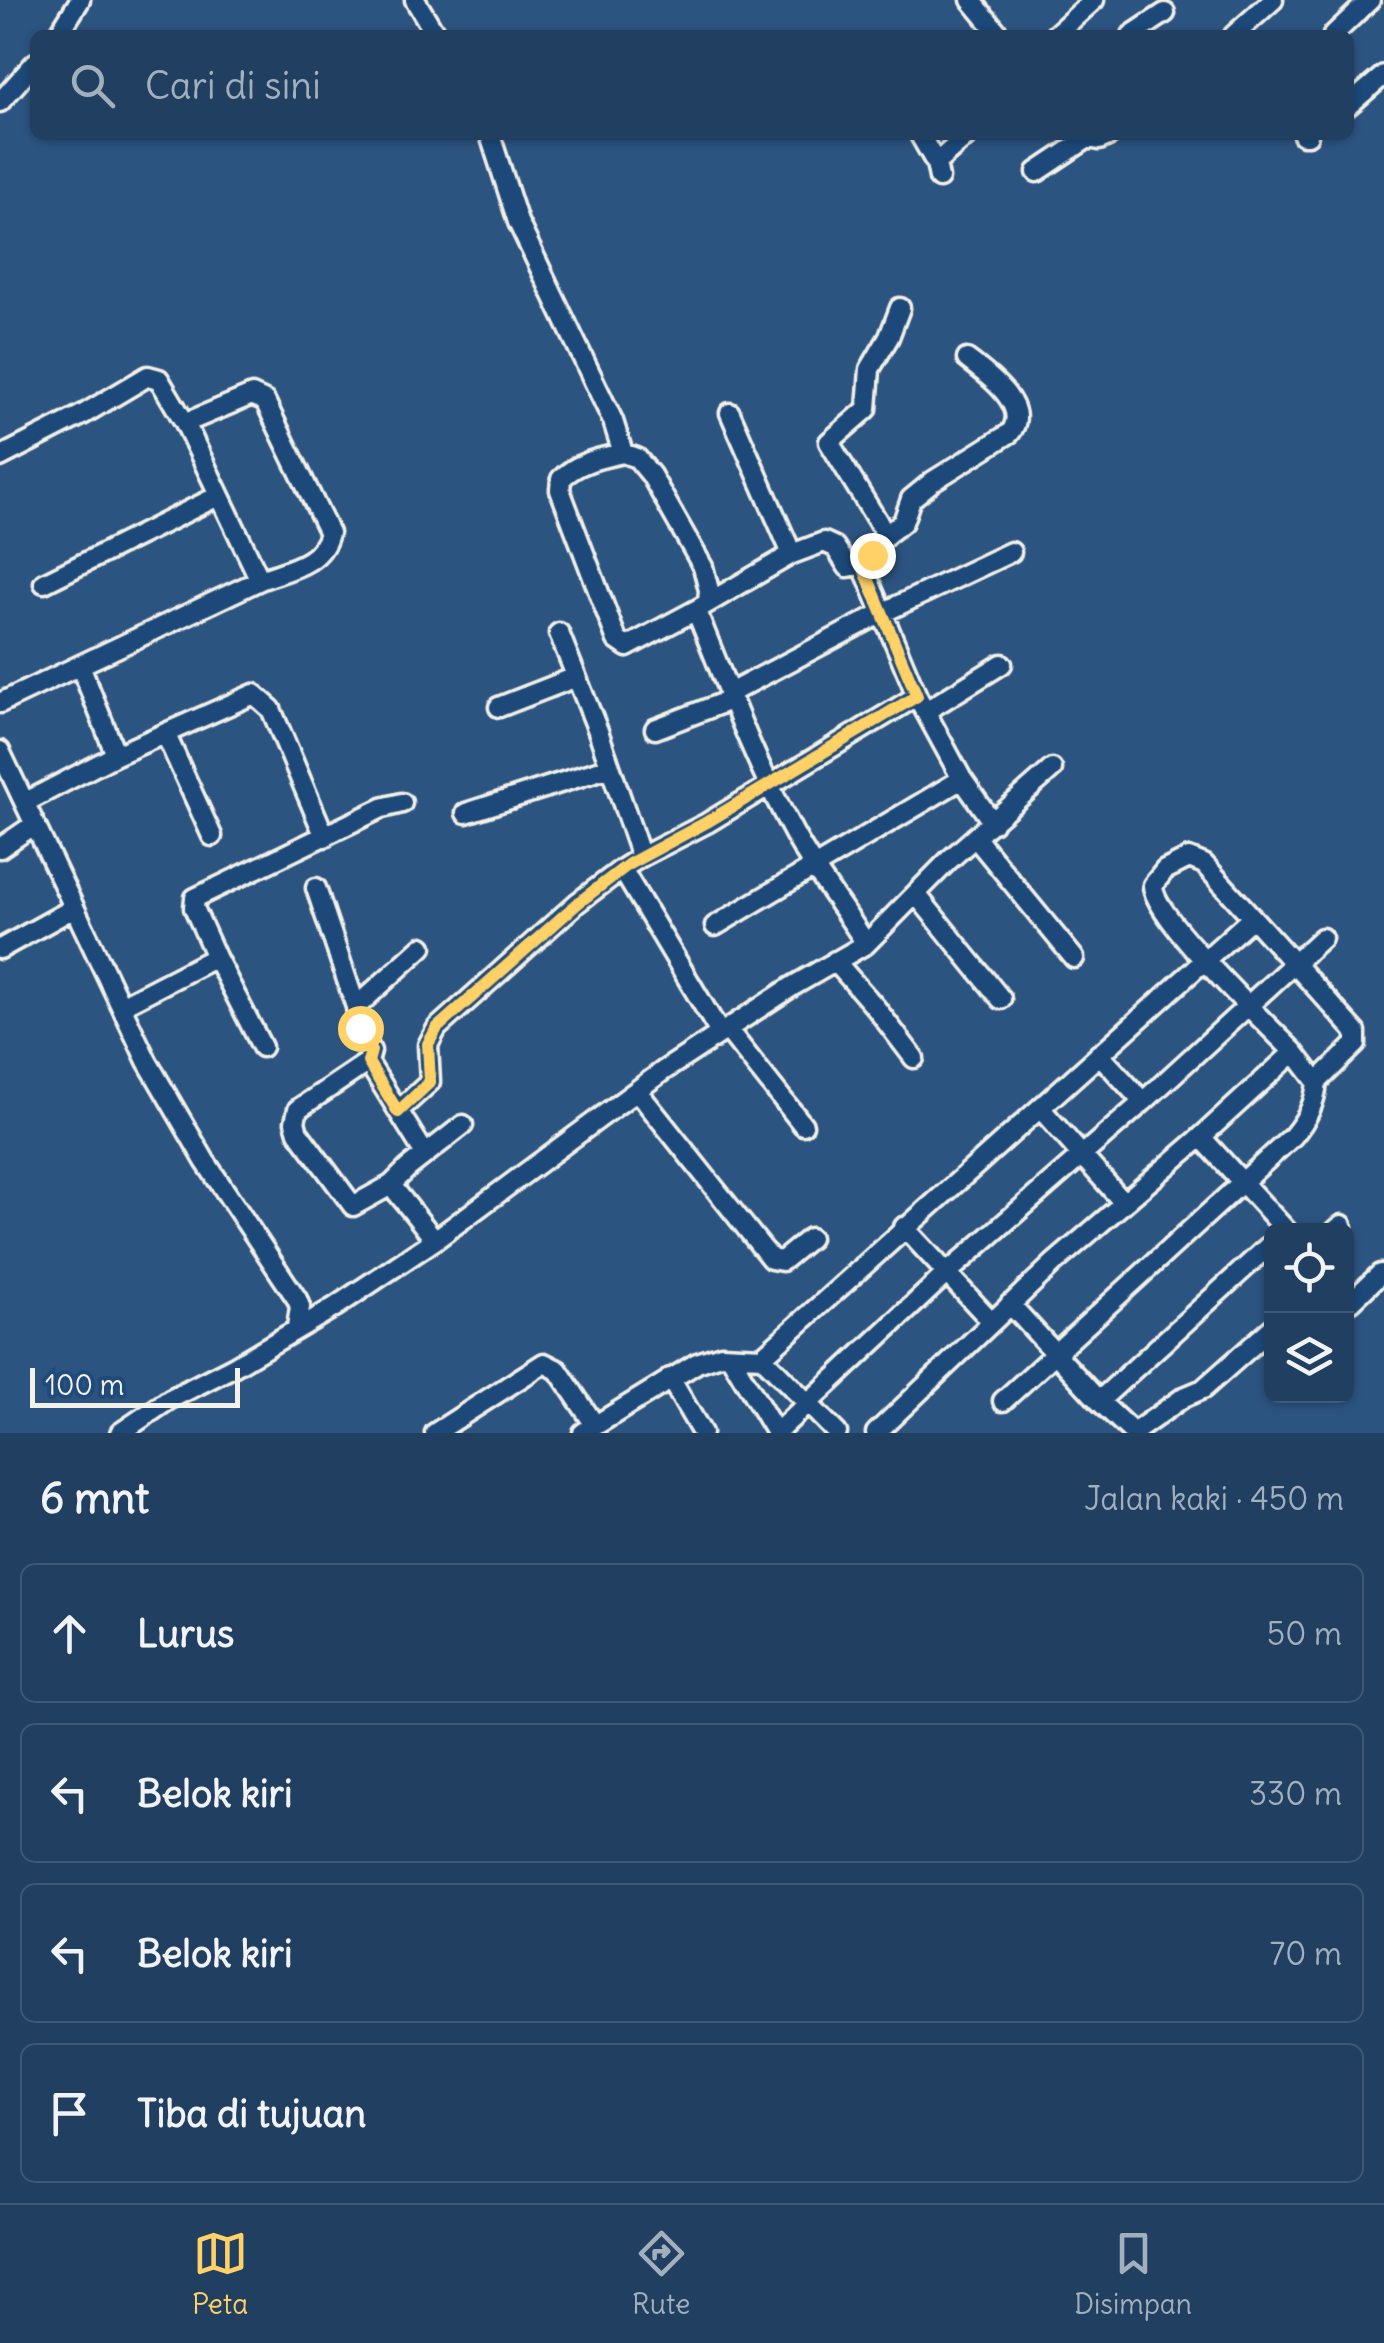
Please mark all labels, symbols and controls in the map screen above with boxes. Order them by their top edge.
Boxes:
search box [30,30,1354,140]
icon: search [65,58,120,113]
text: Cari di sini [145,62,321,109]
route end [850,533,896,579]
route start [338,1006,384,1052]
map controls [1264,1223,1354,1403]
button: locate [1264,1223,1354,1313]
button: layers [1264,1313,1354,1403]
scale bar [30,1363,240,1408]
text: 100 m [45,1367,124,1403]
text: 6 mnt [40,1472,149,1524]
text: Jalan kaki · 450 m [1084,1478,1344,1519]
icon: ahead [42,1606,97,1661]
text: Lurus [137,1610,234,1657]
text: 50 m [1267,1613,1342,1654]
icon: left [42,1766,97,1821]
text: Belok kiri [137,1770,293,1817]
text: 330 m [1249,1773,1342,1814]
icon: left [42,1926,97,1981]
text: Belok kiri [137,1930,293,1977]
text: 70 m [1270,1933,1342,1974]
icon: arrive [42,2086,97,2141]
text: Tiba di tujuan [137,2090,366,2137]
tab: Peta [192,2226,248,2322]
tab: Rute [632,2226,690,2322]
tab: Disimpan [1074,2226,1192,2322]

